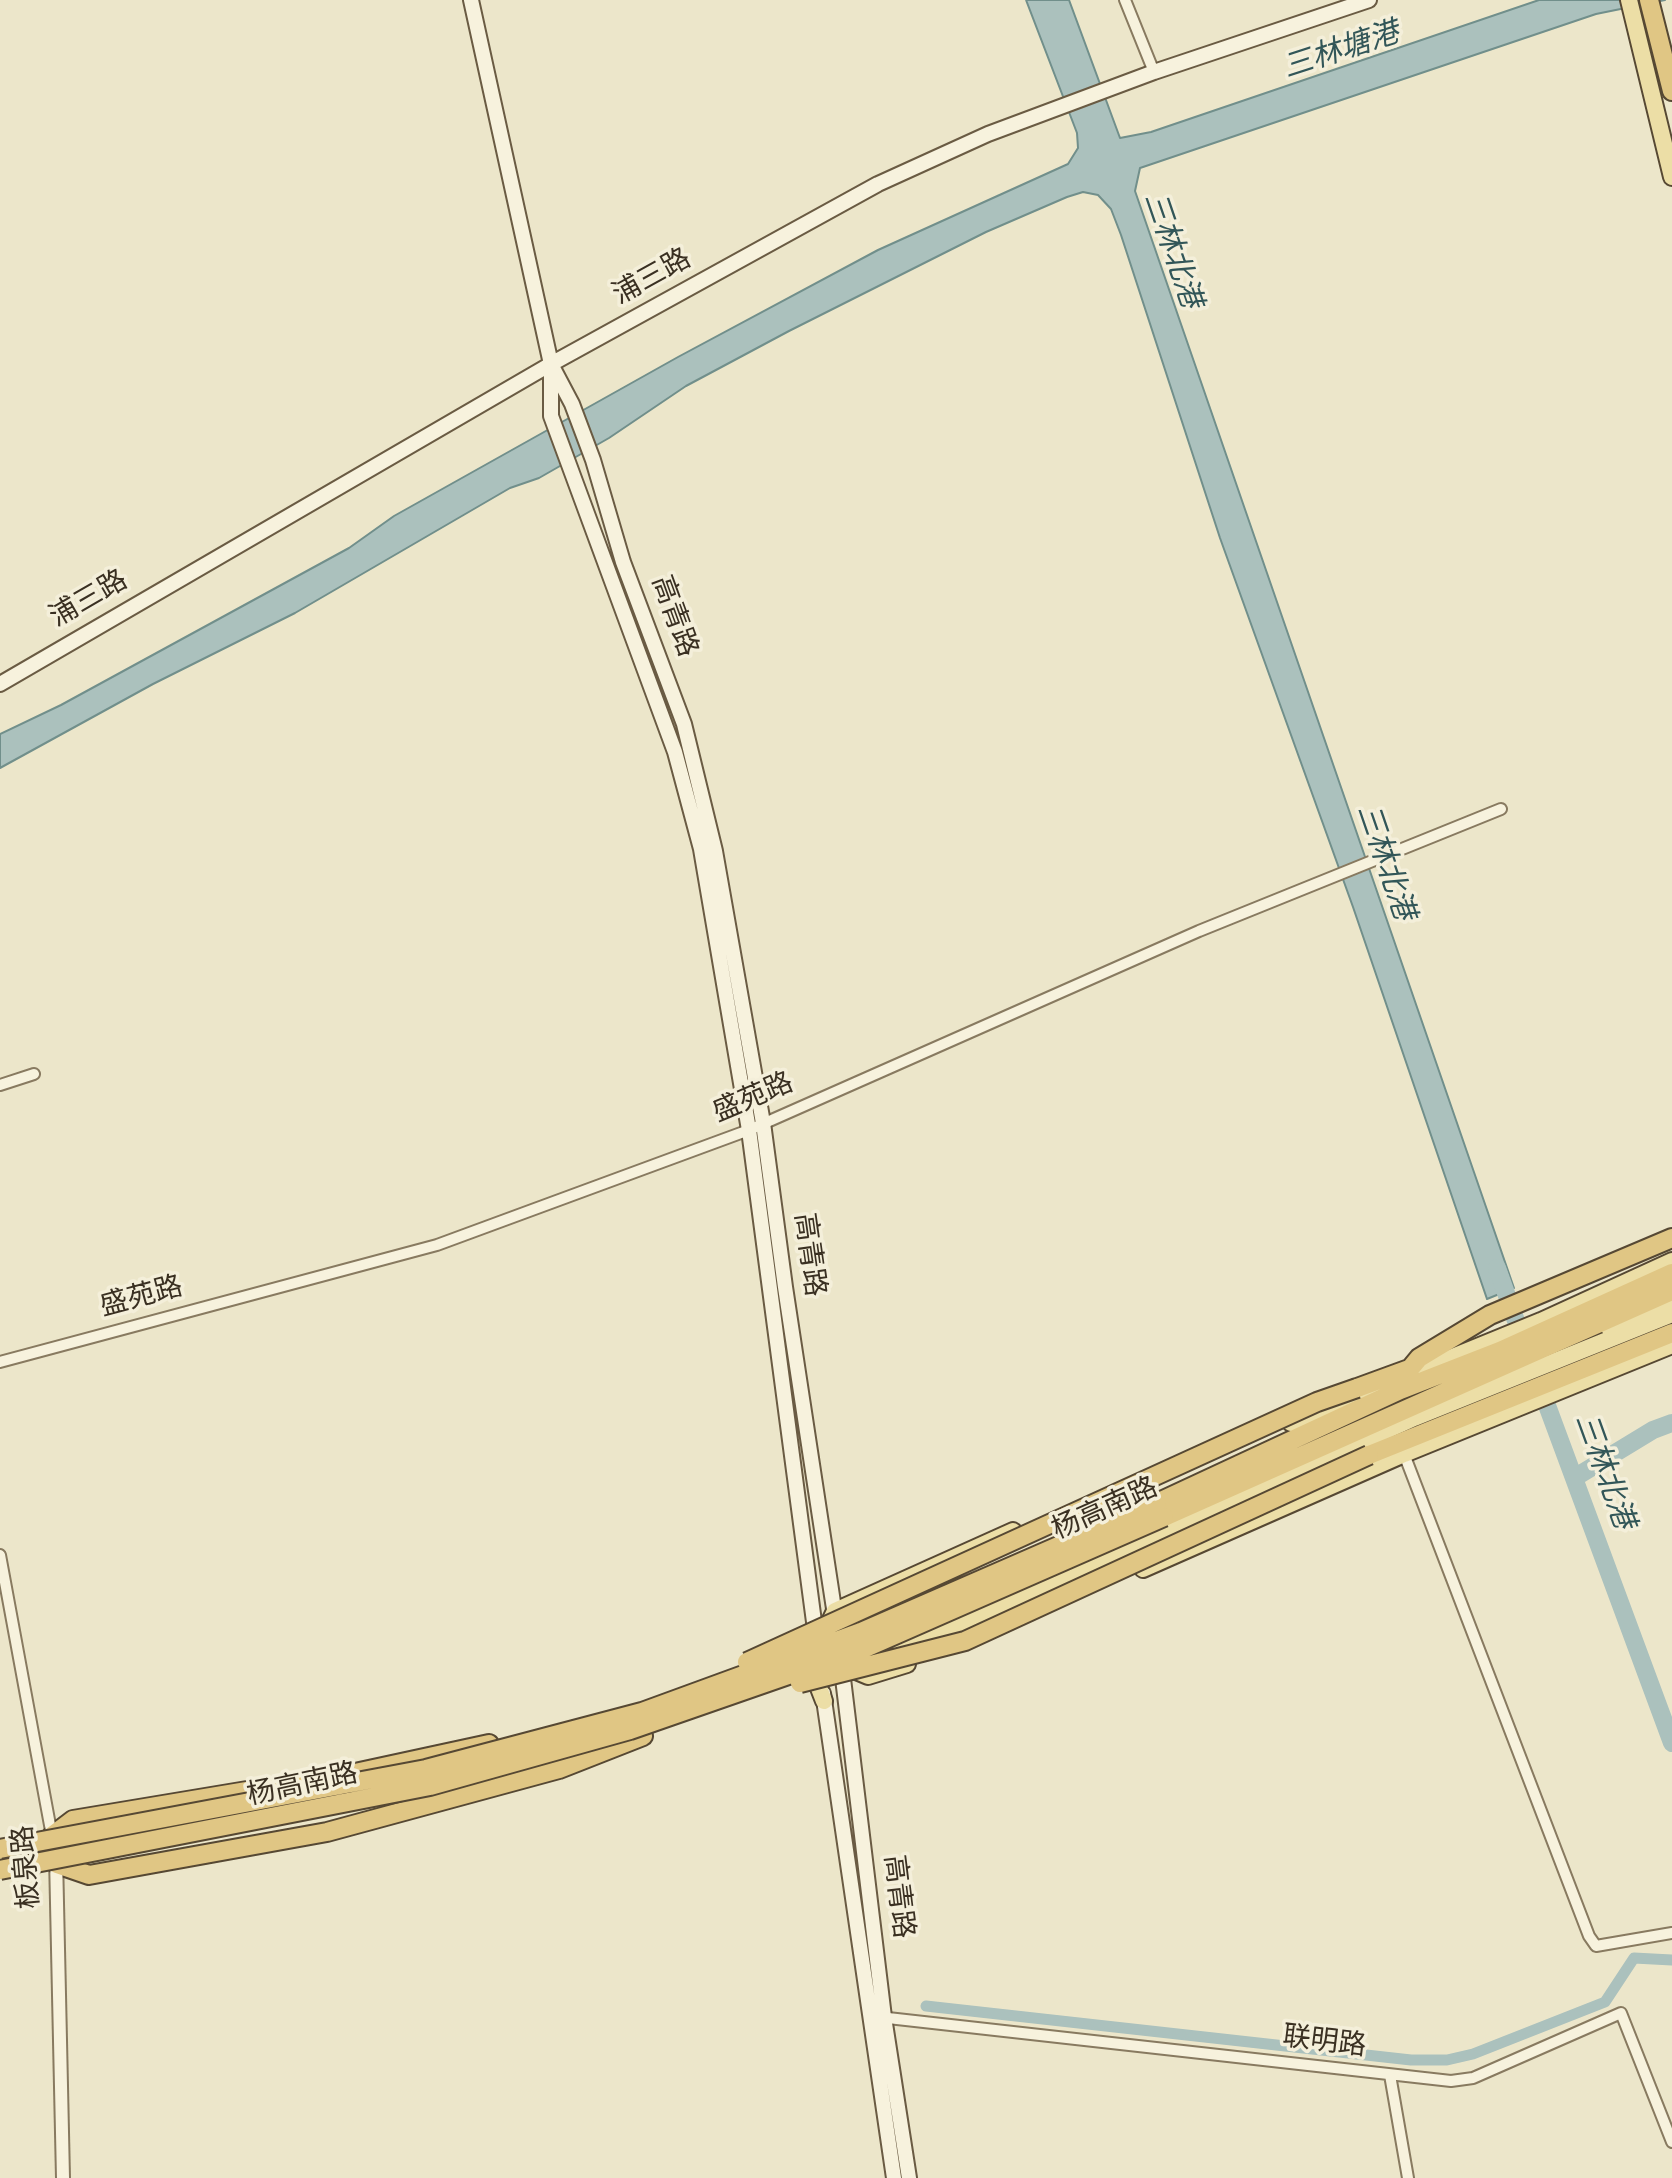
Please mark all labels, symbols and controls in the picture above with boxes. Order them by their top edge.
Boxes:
water label: 三林塘港 [1279,17,1405,89]
water label: 三林北港 [1133,188,1207,314]
street label: 浦三路 [608,244,698,314]
street label: 浦三路 [45,565,135,637]
street label: 高青路 [642,572,702,662]
water label: 三林北港 [1346,800,1420,926]
street label: 盛苑路 [709,1068,799,1132]
street label: 高青路 [785,1211,829,1299]
street label: 盛苑路 [97,1272,187,1326]
water label: 三林北港 [1565,1409,1639,1535]
street label: 杨高南路 [1048,1473,1164,1549]
street label: 杨高南路 [245,1759,361,1815]
street label: 板泉路 [9,1824,49,1910]
street label: 高青路 [874,1853,918,1941]
street label: 联明路 [1280,2022,1368,2066]

